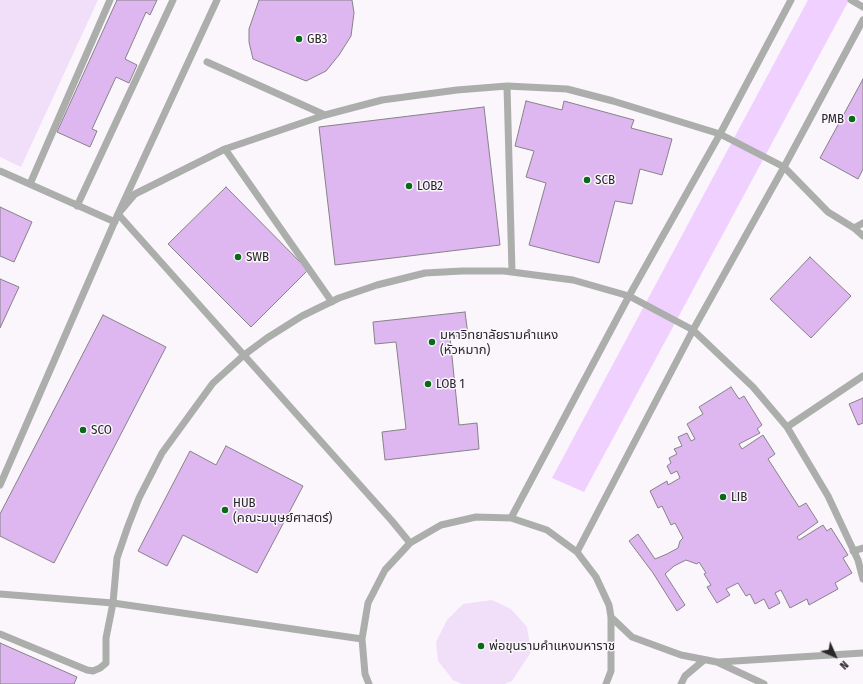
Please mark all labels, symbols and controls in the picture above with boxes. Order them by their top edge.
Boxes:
place label: GB3 [307,31,327,47]
marker: GB3 [294,34,304,44]
place label: PMB [821,111,844,127]
marker: PMB [847,114,857,124]
place label: SCB [595,172,615,188]
marker: SCB [582,175,592,185]
place label: LOB2 [417,178,443,194]
marker: LOB2 [404,181,414,191]
place label: SWB [246,249,269,265]
marker: SWB [233,252,243,262]
place label: มหาวิทยาลัยรามคำแหง (หัวหมาก) [440,327,558,358]
marker: มหาวิทยาลัยรามคำแหง (หัวหมาก) [427,337,437,347]
place label: LOB 1 [436,376,465,392]
marker: LOB 1 [423,379,433,389]
place label: SCO [91,422,112,438]
marker: SCO [78,425,88,435]
place label: LIB [731,489,747,505]
marker: LIB [718,492,728,502]
place label: HUB (คณะมนุษย์ศาสตร์) [233,495,332,526]
marker: HUB (คณะมนุษย์ศาสตร์) [220,505,230,515]
north arrow [815,636,855,676]
place label: พ่อขุนรามคำแหงมหาราช [489,638,615,654]
marker: พ่อขุนรามคำแหงมหาราช [476,641,486,651]
text: N [837,658,851,672]

